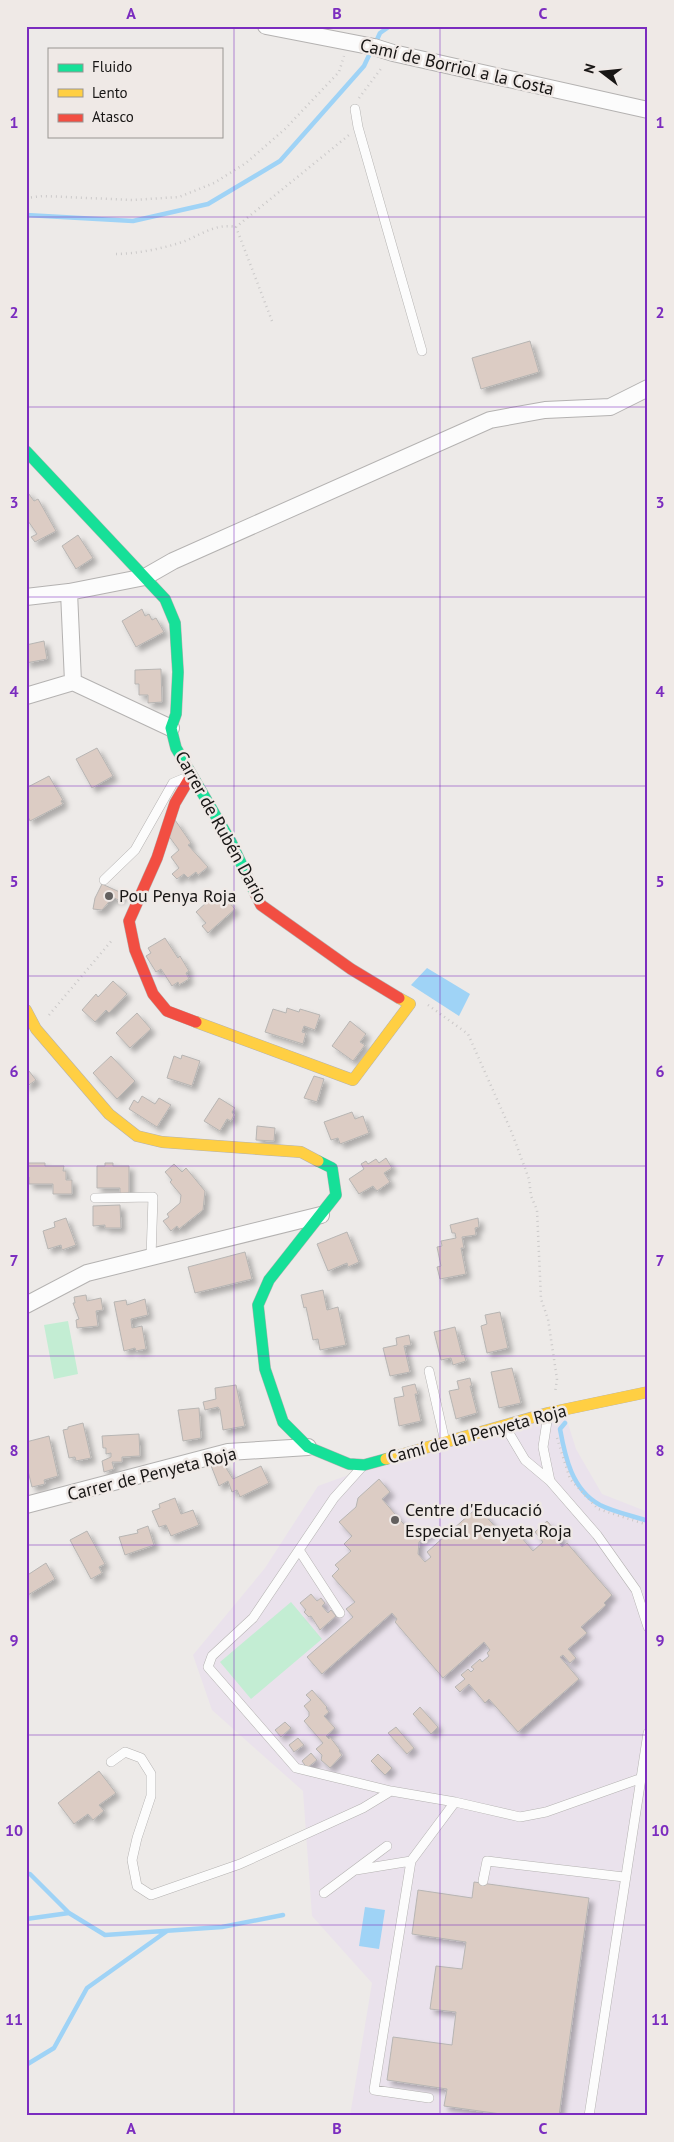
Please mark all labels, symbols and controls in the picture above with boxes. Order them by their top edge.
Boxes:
text: A [126,3,136,23]
text: B [332,3,342,23]
text: C [539,3,548,23]
street label: Camí de Borriol a la Costa [358,33,556,100]
legend [48,48,222,138]
north arrow [576,48,626,98]
text: Fluido [92,57,132,76]
text: N [580,62,599,75]
text: Lento [92,83,128,102]
text: Atasco [92,107,134,126]
text: 1 [9,112,19,132]
text: 1 [655,112,665,132]
text: 2 [9,302,19,322]
text: 2 [655,302,665,322]
text: 3 [9,492,19,512]
text: 3 [655,492,665,512]
text: 4 [9,681,19,701]
text: 4 [655,681,665,701]
street label: Carrer de Rubén Darío [170,747,273,907]
text: 5 [9,871,19,891]
text: 5 [655,871,665,891]
place label: Pou Penya Roja [119,884,236,907]
marker: Pou Penya Roja [103,890,115,902]
text: 6 [9,1061,19,1081]
text: 6 [655,1061,665,1081]
text: 7 [9,1250,19,1270]
text: 7 [655,1250,665,1270]
street label: Camí de la Penyeta Roja [385,1399,569,1469]
text: 8 [9,1440,19,1460]
text: 8 [655,1440,665,1460]
street label: Carrer de Penyeta Roja [65,1441,239,1506]
place label: Centre d'Educació Especial Penyeta Roja [405,1498,572,1542]
marker: Centre d'Educació Especial Penyeta Roja [389,1514,401,1526]
text: 9 [9,1630,19,1650]
text: 9 [655,1630,665,1650]
text: 10 [5,1820,23,1840]
text: 10 [651,1820,669,1840]
text: 11 [5,2009,23,2029]
text: 11 [651,2009,669,2029]
text: A [126,2118,136,2138]
text: B [332,2118,342,2138]
text: C [539,2118,548,2138]

